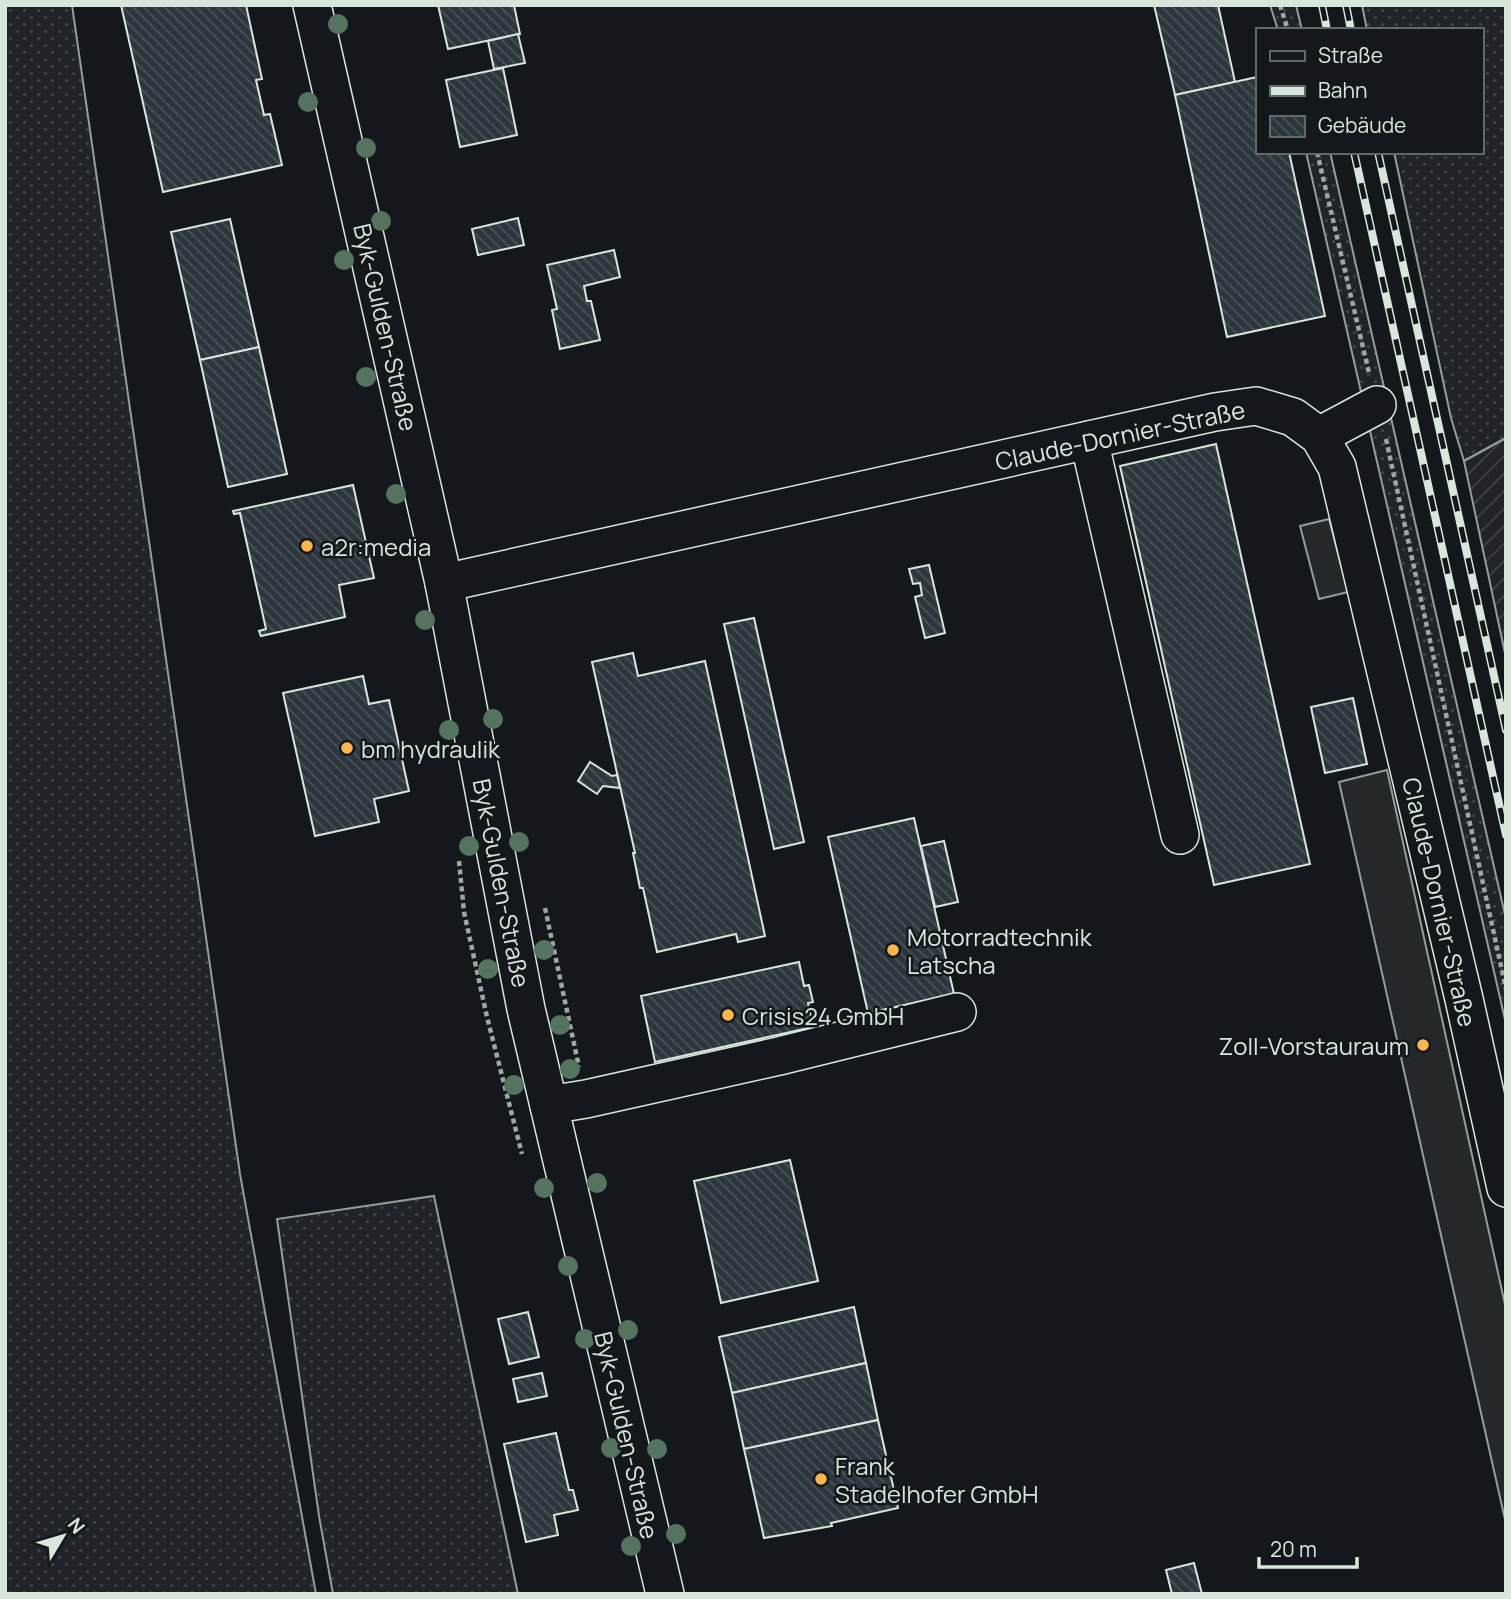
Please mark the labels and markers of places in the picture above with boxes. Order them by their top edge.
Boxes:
place label: a2r:media [321,530,431,563]
marker: a2r:media [299,538,315,554]
place label: bm hydraulik [361,732,501,765]
marker: bm hydraulik [339,740,355,756]
place label: Motorradtechnik Latscha [907,920,1093,981]
marker: Motorradtechnik Latscha [885,942,901,958]
place label: Crisis24 GmbH [742,999,904,1032]
marker: Crisis24 GmbH [720,1007,736,1023]
place label: Zoll-Vorstauraum [1219,1029,1409,1062]
marker: Zoll-Vorstauraum [1415,1037,1431,1053]
place label: Frank Stadelhofer GmbH [835,1449,1038,1510]
marker: Frank Stadelhofer GmbH [813,1471,829,1487]

